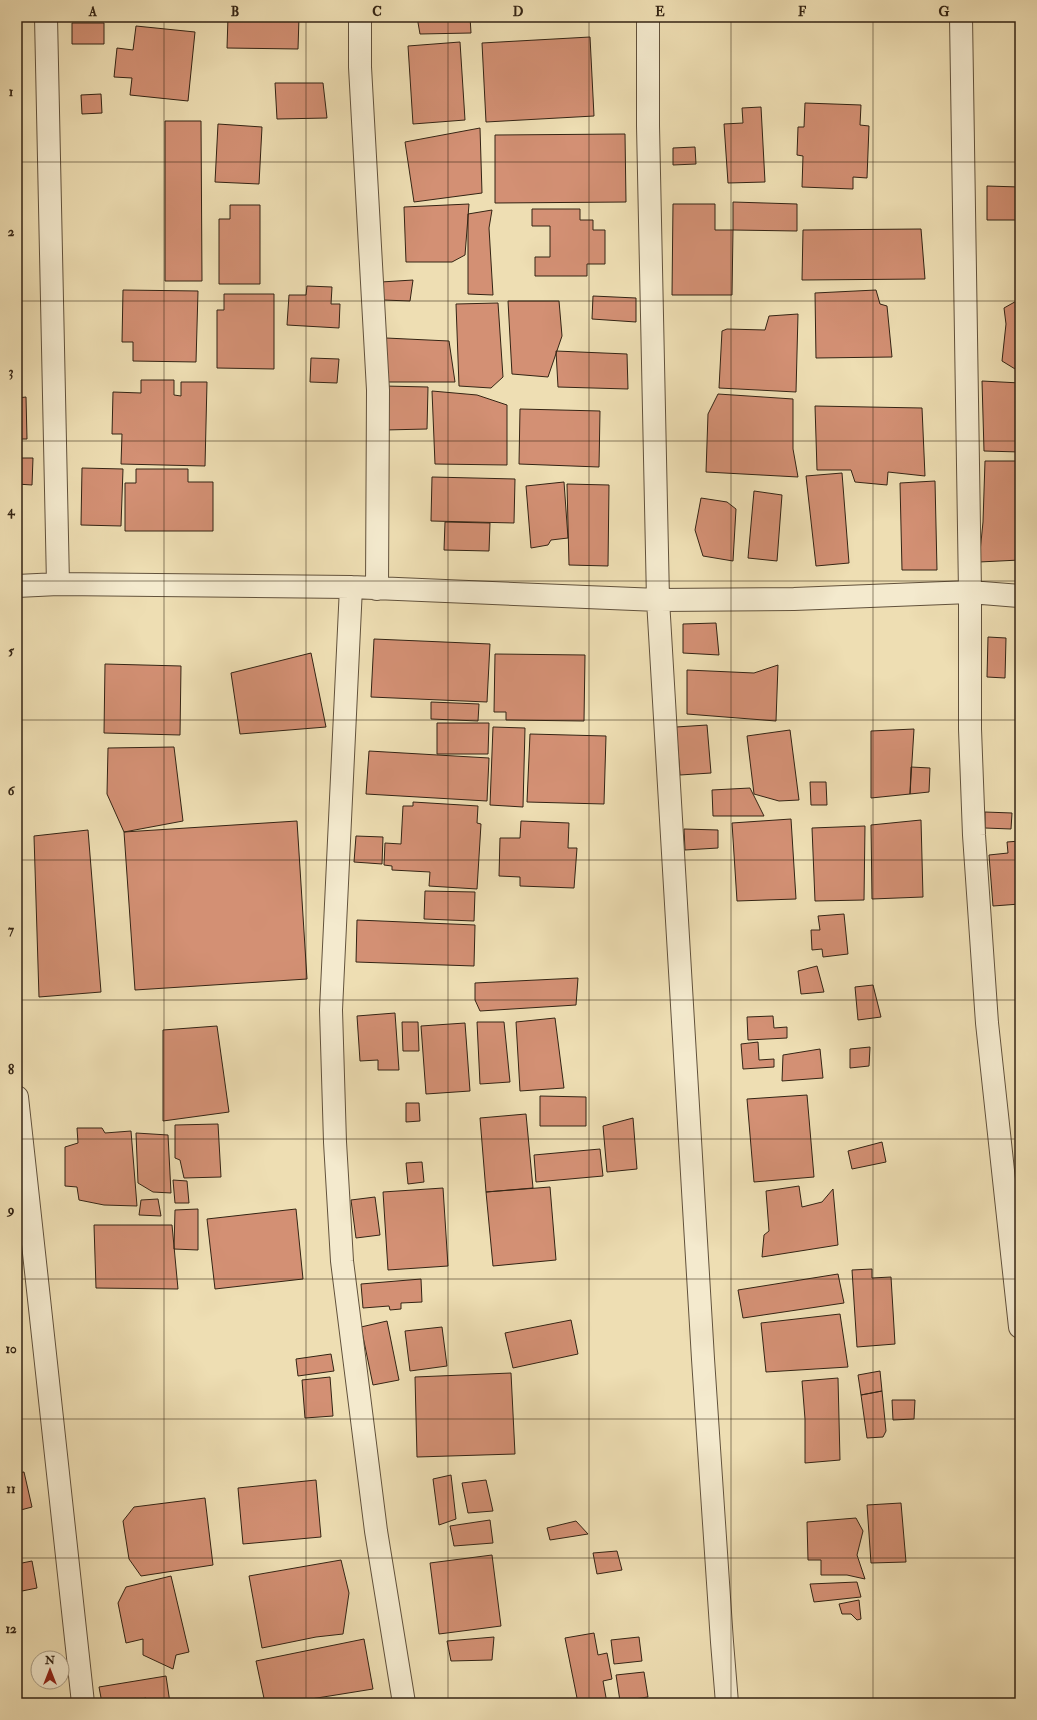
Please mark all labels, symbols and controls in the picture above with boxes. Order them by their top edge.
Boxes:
text: A [88,4,98,20]
text: B [231,4,239,20]
text: C [372,4,382,20]
text: D [513,4,524,20]
text: E [655,4,665,20]
text: F [798,4,807,20]
text: G [939,4,950,20]
text: 1 [9,84,14,100]
text: 2 [8,224,15,240]
text: 3 [9,364,14,380]
text: 4 [6,503,15,519]
text: 5 [8,643,14,659]
text: 6 [8,783,16,799]
text: 7 [8,922,15,938]
text: 8 [8,1062,14,1078]
text: 9 [6,1202,15,1218]
text: 10 [5,1341,17,1357]
text: 11 [6,1481,16,1497]
text: 12 [5,1621,17,1637]
north arrow [30,1650,70,1690]
text: N [44,1654,56,1667]

